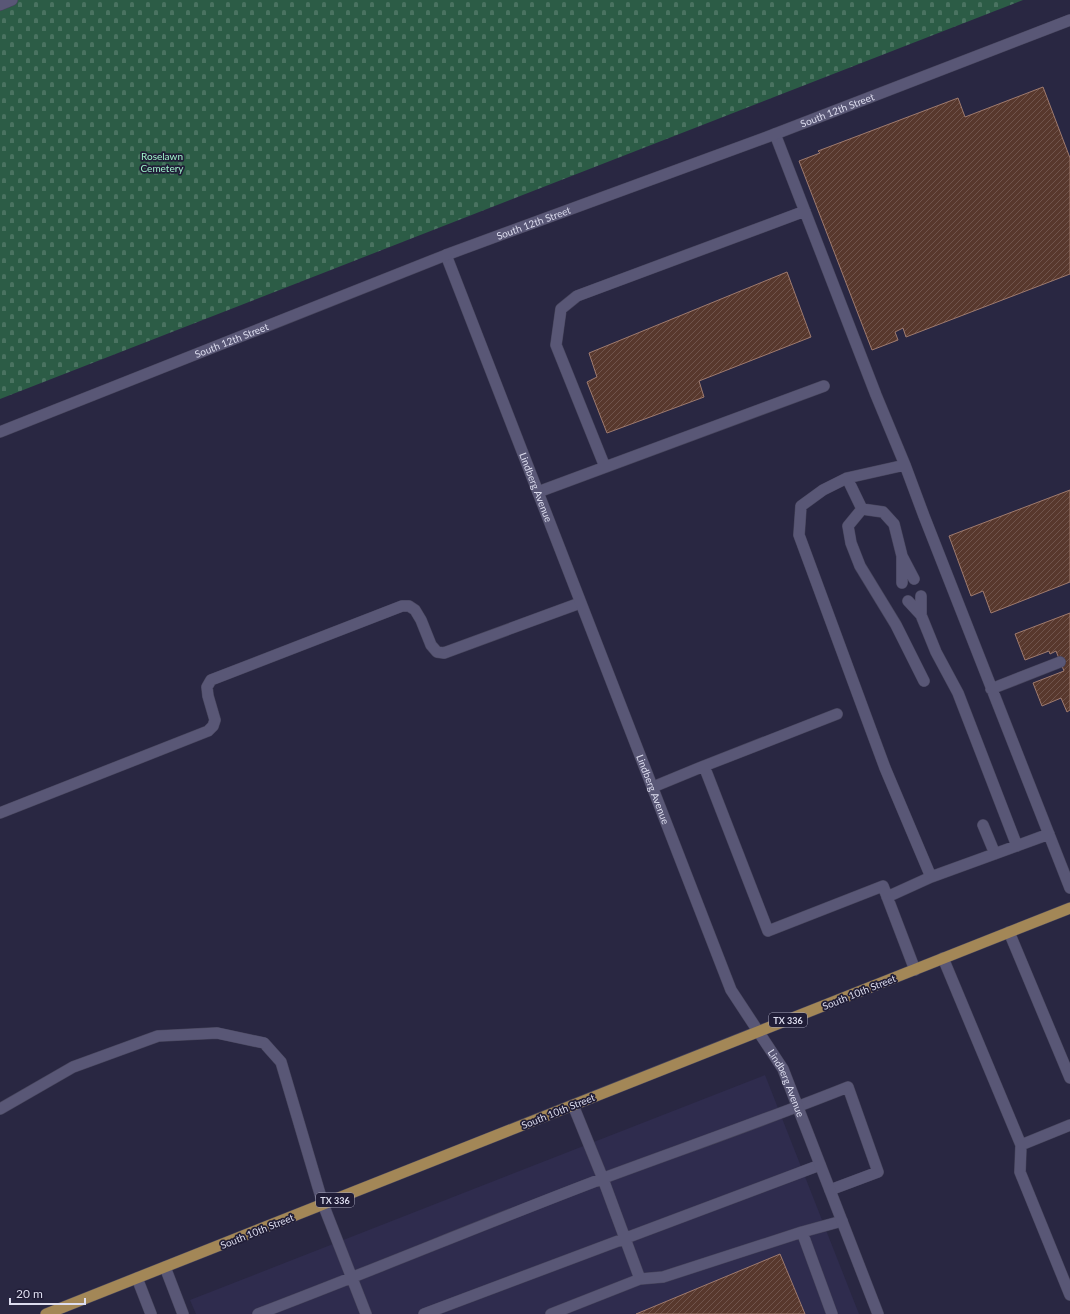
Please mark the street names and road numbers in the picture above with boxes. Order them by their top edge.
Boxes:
street label: South 12th Street [799,90,876,130]
street label: South 12th Street [495,204,573,242]
street label: South 12th Street [193,320,270,360]
street label: Lindberg Avenue [517,451,555,524]
street label: Lindberg Avenue [634,753,672,826]
street label: South 10th Street [821,972,898,1012]
road number: TX 336 [769,1013,807,1027]
street label: Lindberg Avenue [765,1047,807,1119]
street label: South 10th Street [520,1091,597,1131]
road number: TX 336 [316,1193,354,1207]
street label: South 10th Street [219,1211,296,1251]

